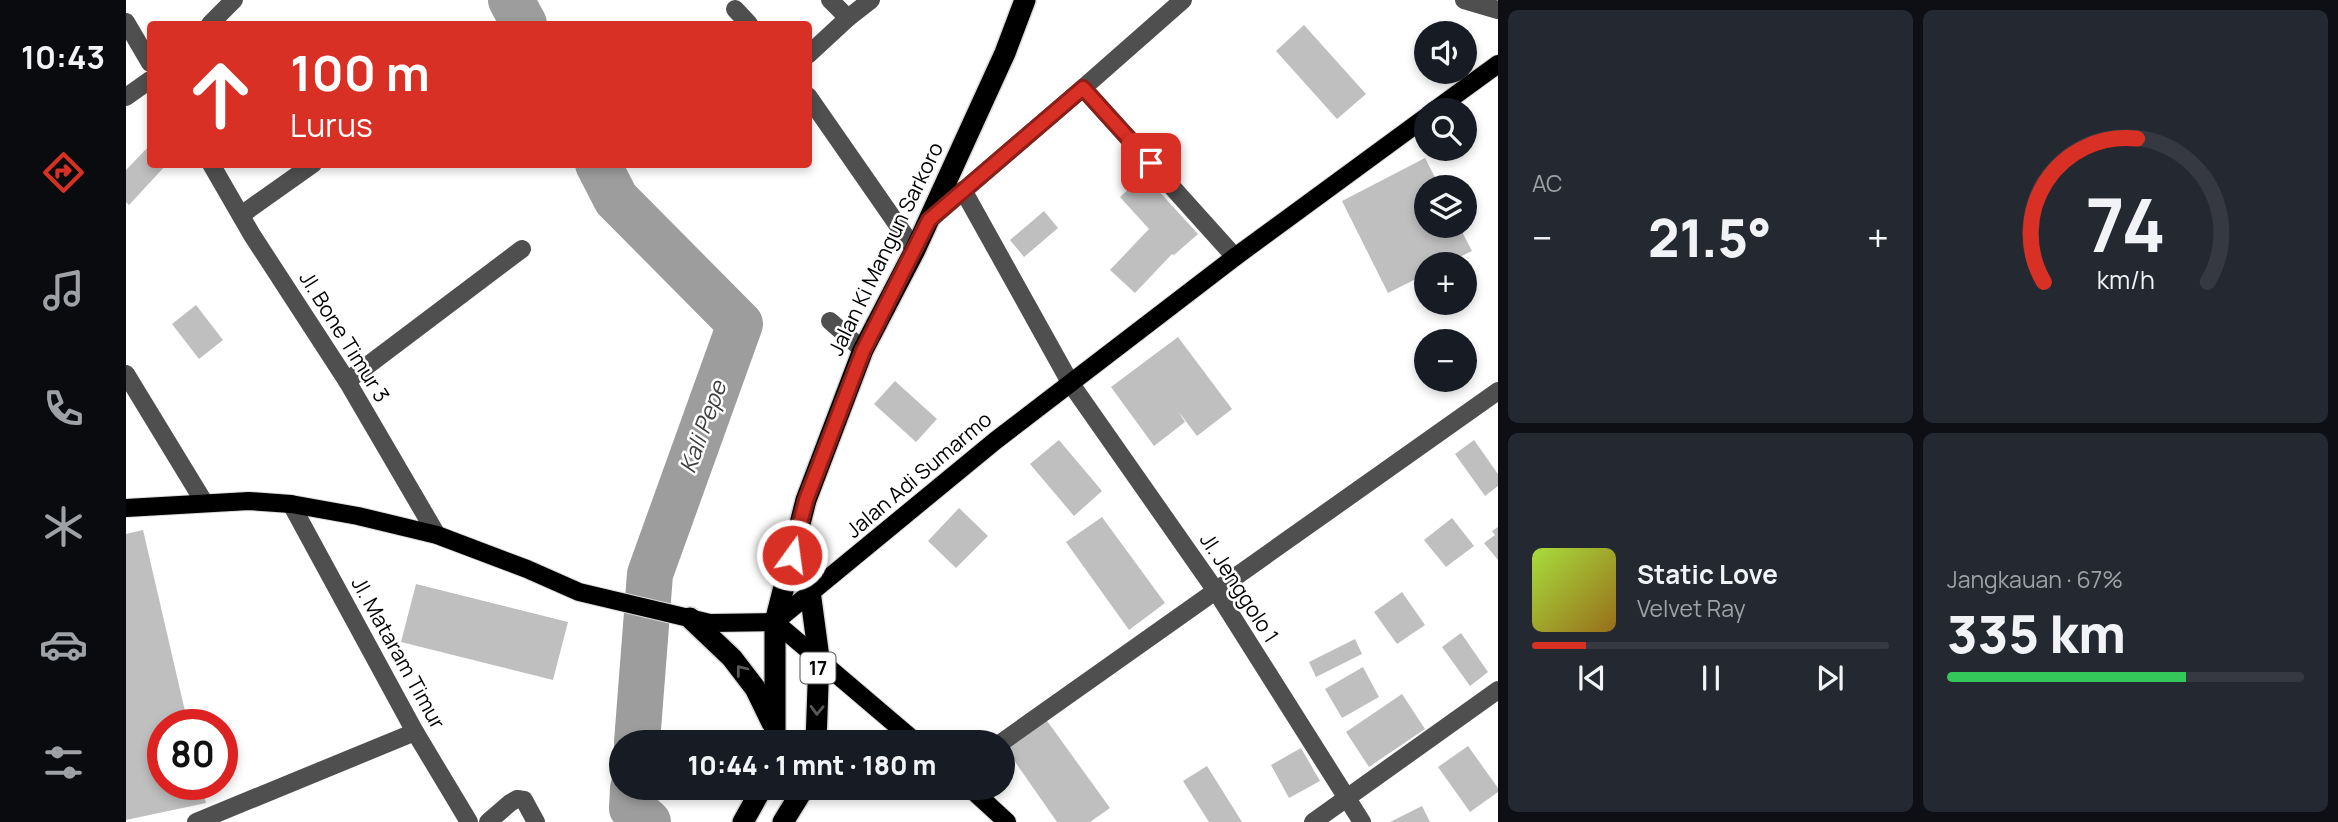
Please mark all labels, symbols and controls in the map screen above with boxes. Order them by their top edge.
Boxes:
map controls [1414,21,1477,392]
button: sound [1414,21,1477,84]
text: 10:43 [21,35,105,79]
text: 100 m [290,39,430,106]
icon: ahead [175,49,266,140]
button: search [1414,98,1477,161]
text: Lurus [290,103,373,147]
pin [1121,133,1181,193]
street label: Jalan Ki Mangun Sarkoro [821,137,949,360]
icon: arrive [1132,144,1170,182]
icon: directions [39,148,88,197]
text: AC [1532,167,1563,199]
button: layers [1414,175,1477,238]
text: 74 [2085,175,2166,275]
text: 21.5° [1648,202,1772,273]
text: − [1532,211,1553,263]
text: + [1867,211,1889,263]
button: + [1414,252,1477,315]
text: km/h [2096,262,2155,297]
icon: music [39,266,88,315]
street label: Jl. Bone Timur 3 [293,266,396,407]
button: − [1414,329,1477,392]
water label: Kali Pepe [671,375,734,477]
icon: phone [39,384,88,433]
street label: Jalan Adi Sumarmo [840,405,997,543]
icon: climate [39,502,88,551]
position arrow [755,518,829,592]
street label: Jl. Jenggolo 1 [1194,527,1286,648]
text: Static Love [1637,556,1778,592]
text: Jangkauan · 67% [1947,563,2123,595]
street label: Jl. Mataram Timur [346,572,452,734]
text: Velvet Ray [1637,592,1746,624]
text: 335 km [1947,598,2126,669]
icon: car [39,620,88,669]
road number: 17 [800,652,836,684]
icon: previous [1573,659,1611,697]
icon: pause [1692,659,1730,697]
icon: next [1811,659,1849,697]
one-way arrow [736,665,749,677]
one-way arrow [809,706,825,716]
speed limit sign: 80 [147,709,238,800]
icon: filters [39,738,88,787]
text: 10:44 · 1 mnt · 180 m [688,747,936,783]

